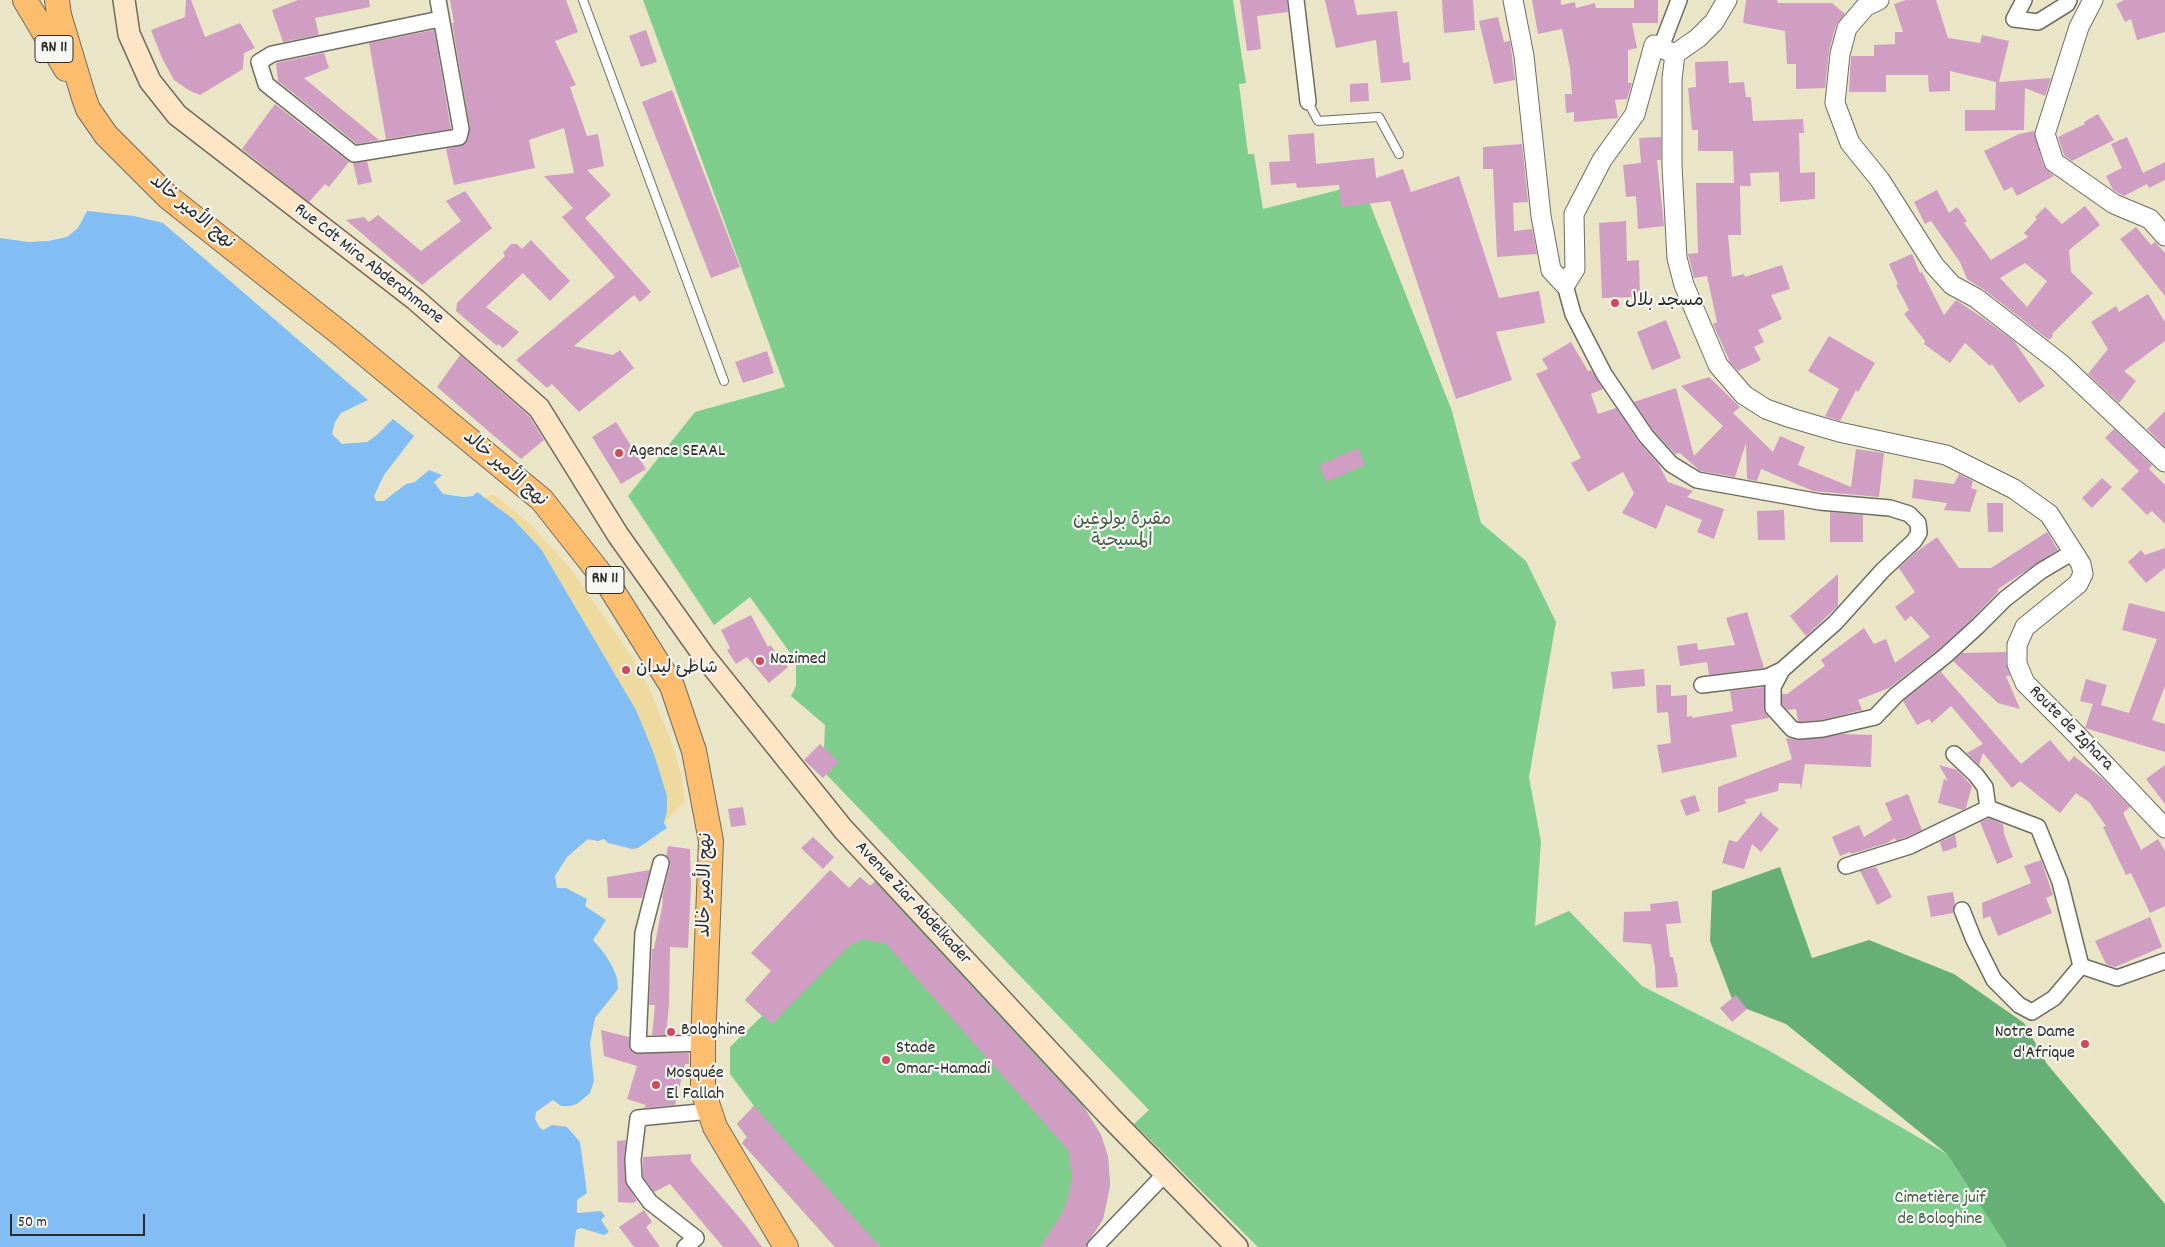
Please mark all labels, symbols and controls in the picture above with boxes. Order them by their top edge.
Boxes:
road number: RN 11 [35,36,73,62]
street label: نهج الأمير خالد [144,171,238,255]
street label: Rue Cdt Mira Abderahmane [289,200,447,330]
place label: مسجد بلال [1625,292,1704,314]
marker: مسجد بلال [1609,297,1621,309]
street label: نهج الأمير خالد [457,427,551,513]
place label: Agence SEAAL [629,442,725,464]
marker: Agence SEAAL [613,447,625,459]
park label: مقبرة بولوغين المسيحية [1073,511,1171,554]
road number: RN 11 [586,566,624,594]
place label: Nazimed [770,650,826,672]
marker: Nazimed [754,655,766,667]
place label: شاطئ ليدان [636,659,718,681]
marker: شاطئ ليدان [620,664,632,676]
street label: Route de Zghara [2023,682,2117,776]
street label: نهج الأمير خالد [695,832,719,938]
street label: Avenue Ziar Abdelkader [849,838,975,970]
place label: Bologhine [681,1021,745,1043]
place label: Notre Dame d'Afrique [1995,1023,2075,1066]
marker: Bologhine [665,1026,677,1038]
marker: Notre Dame d'Afrique [2079,1038,2091,1050]
place label: Stade Omar-Hamadi [896,1039,990,1082]
marker: Stade Omar-Hamadi [880,1054,892,1066]
place label: Mosquée El Fallah [666,1064,724,1106]
marker: Mosquée El Fallah [650,1079,662,1091]
park label: Cimetière juif de Bologhine [1895,1189,1985,1232]
scale bar [12,1204,148,1236]
text: 50 m [18,1212,47,1234]

